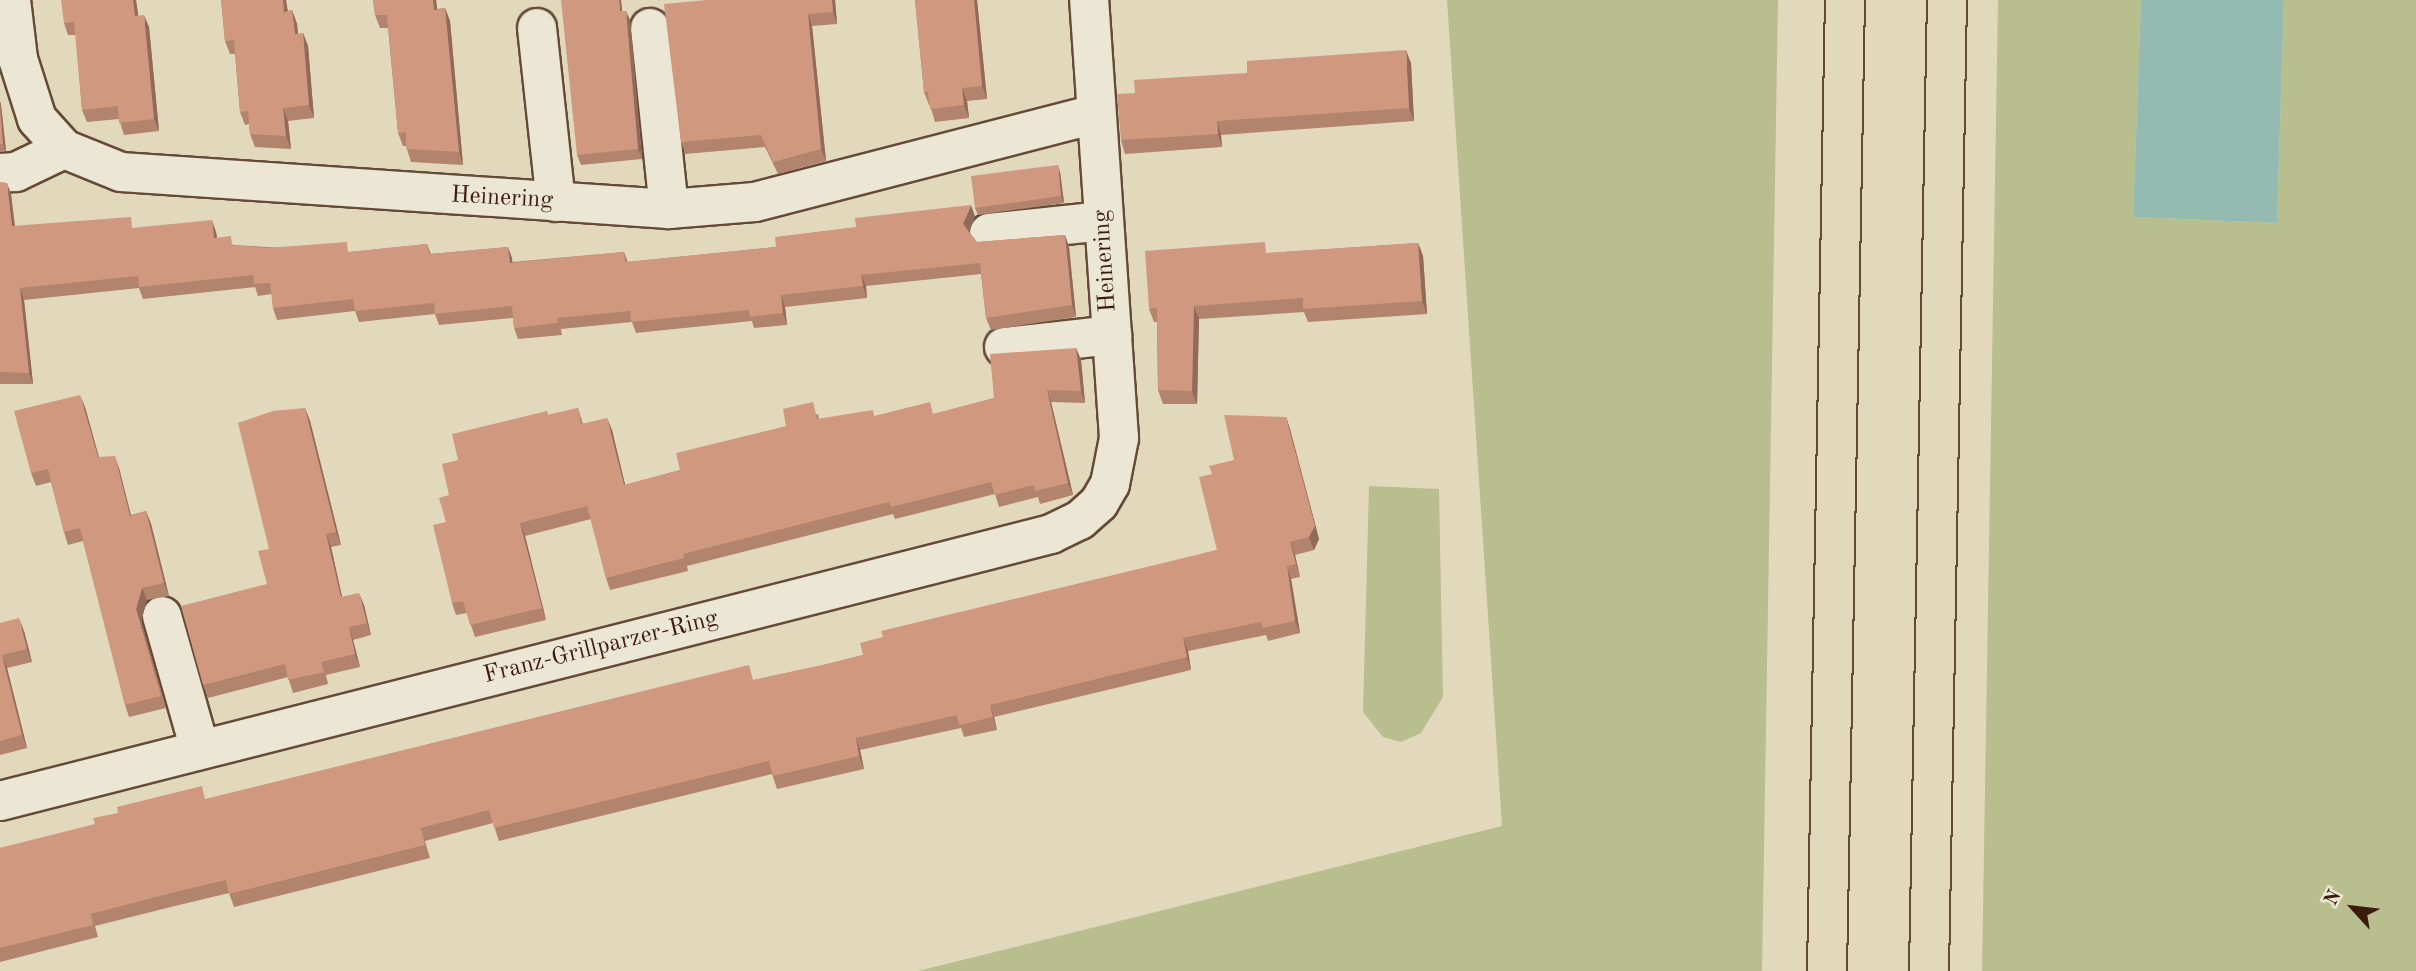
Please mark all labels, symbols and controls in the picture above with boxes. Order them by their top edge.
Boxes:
street label: Heinering [450,182,554,216]
street label: Heinering [1088,209,1124,313]
street label: Franz-Grillparzer-Ring [481,605,721,691]
north arrow [2318,873,2388,943]
text: N [2322,887,2346,909]

